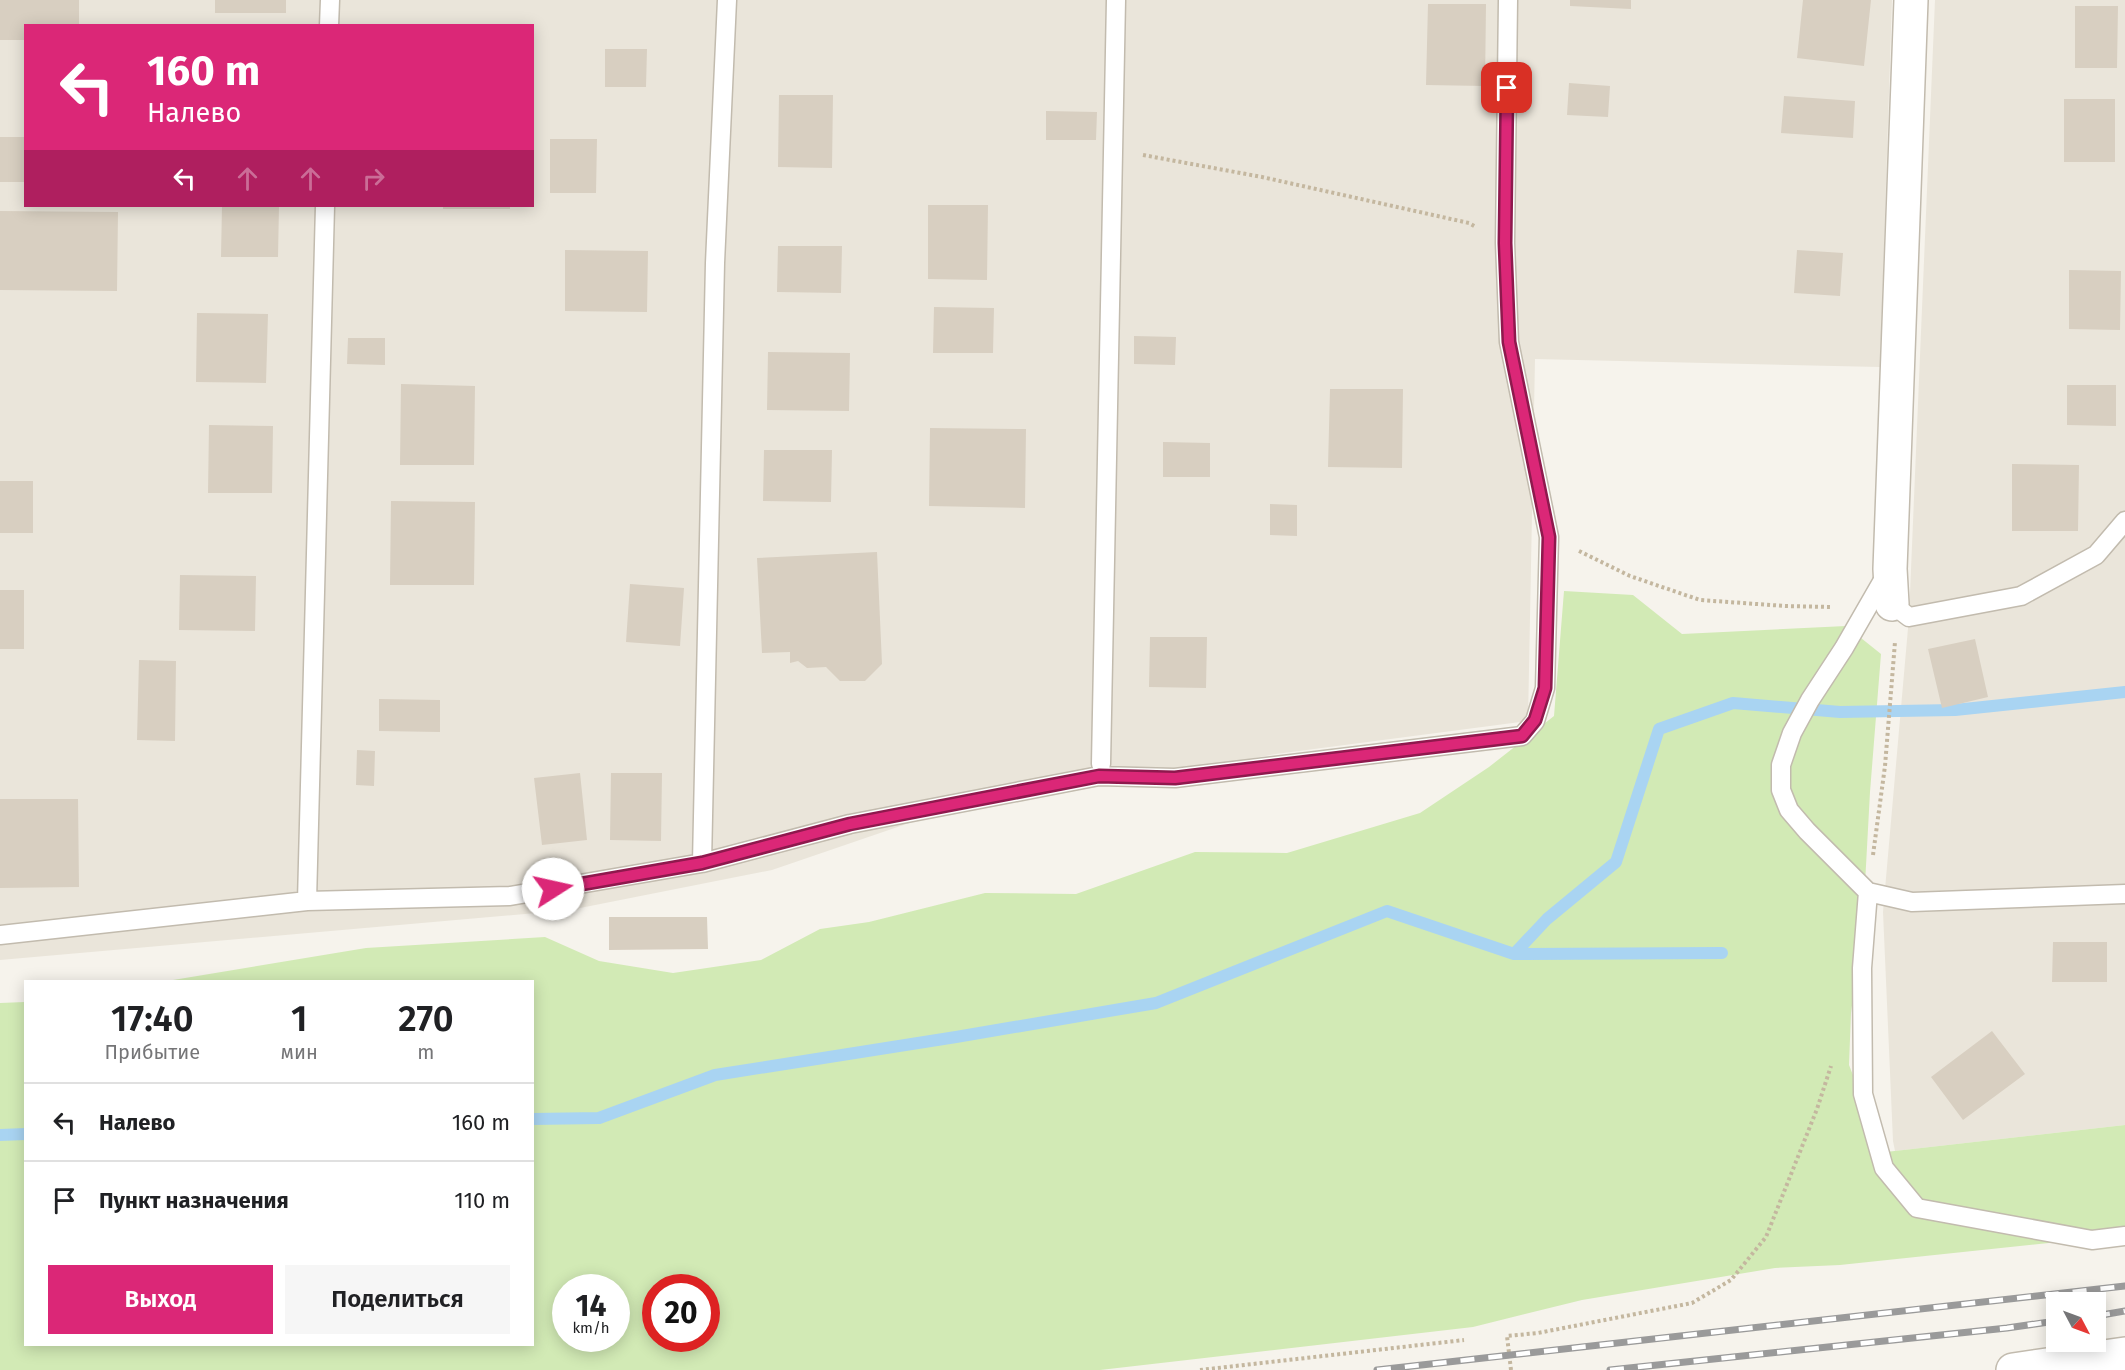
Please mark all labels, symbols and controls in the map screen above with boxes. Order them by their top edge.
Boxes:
text: 160 m [147,46,260,96]
icon: left [48,48,126,126]
pin [1481,62,1532,113]
icon: arrive [1490,71,1523,104]
text: Налево [147,97,241,129]
icon: left [168,162,201,195]
icon: ahead [231,162,264,195]
icon: ahead [294,162,327,195]
icon: right [357,162,390,195]
position arrow [521,857,585,921]
text: 17:40 [111,997,193,1041]
text: 1 [291,997,307,1041]
text: 270 [398,997,454,1041]
text: Прибытие [105,1040,200,1064]
text: мин [281,1040,318,1064]
text: m [417,1040,434,1064]
icon: left [48,1106,81,1139]
text: Налево [99,1109,175,1136]
text: 160 m [452,1109,510,1136]
icon: arrive [48,1184,81,1217]
text: Пункт назначения [99,1187,289,1214]
text: 110 m [454,1187,510,1214]
button: Выход [48,1265,273,1334]
button: Поделиться [285,1265,510,1334]
speed limit sign: 20 [642,1274,720,1352]
text: 14 [576,1288,606,1324]
north arrow [2046,1292,2106,1352]
map controls [2046,1292,2106,1352]
text: km/h [572,1319,610,1337]

